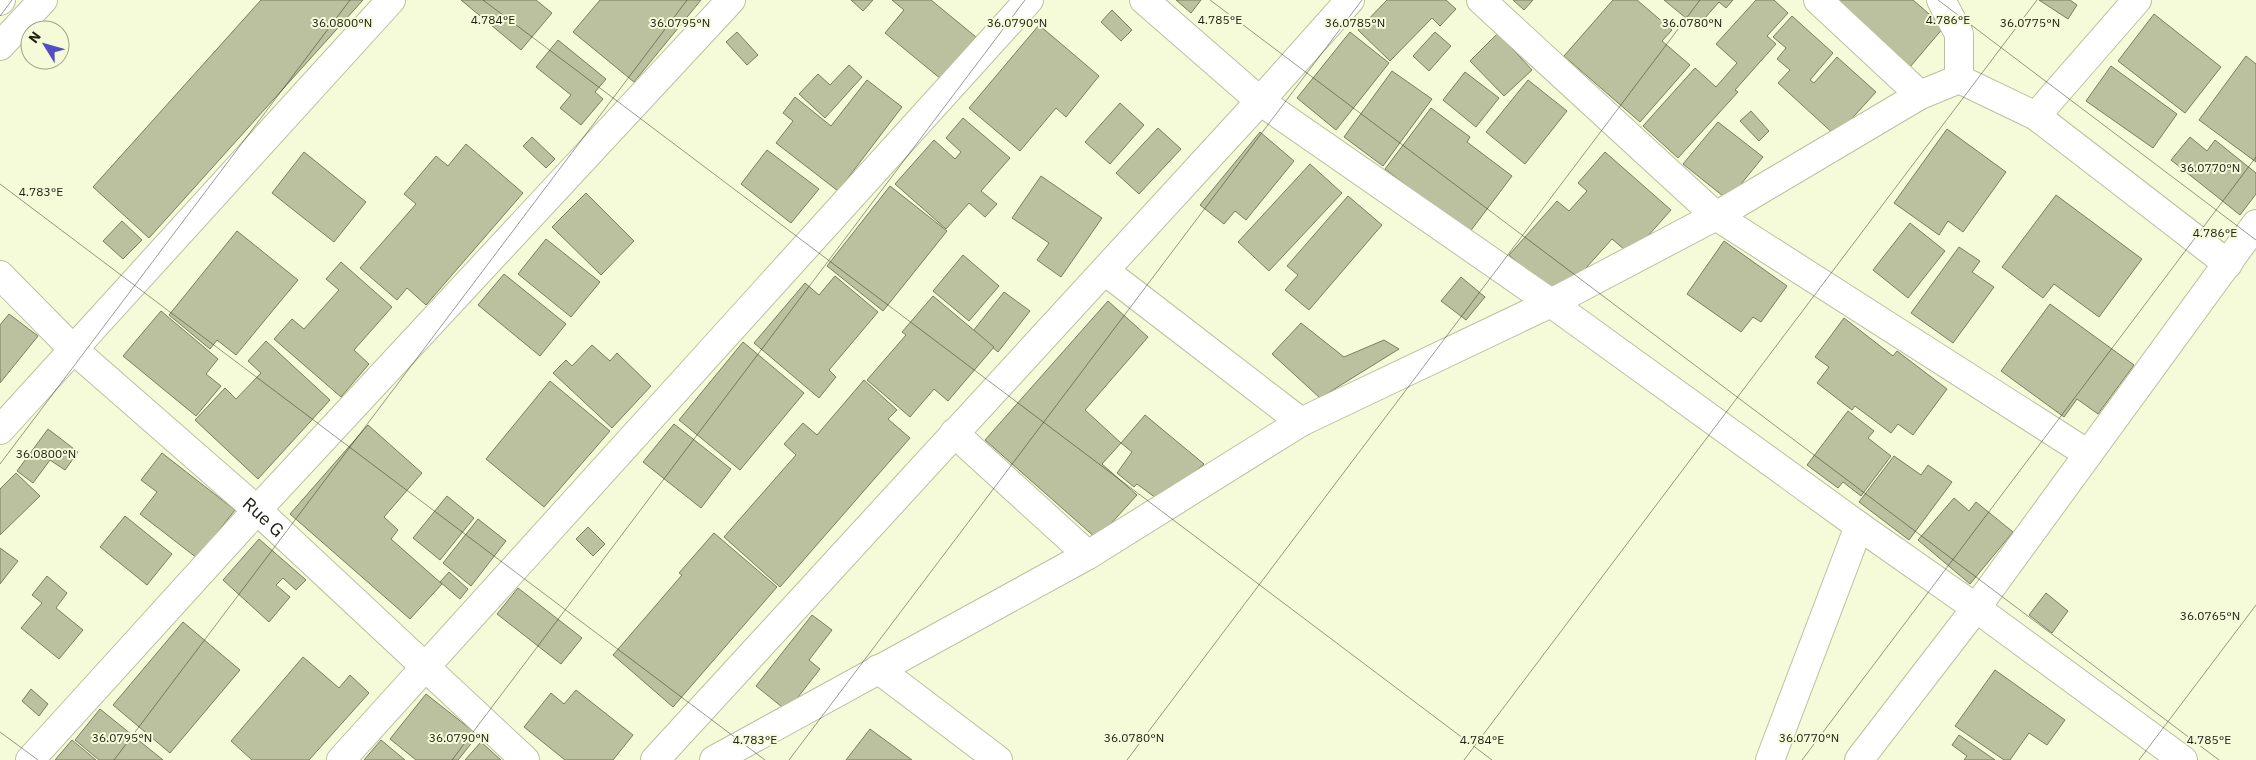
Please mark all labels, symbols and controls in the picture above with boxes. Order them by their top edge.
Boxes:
text: 4.784°E [471,12,515,27]
text: 4.785°E [1198,12,1242,27]
text: 4.786°E [1926,12,1970,27]
text: 36.0800°N [312,15,372,30]
text: 36.0795°N [650,15,710,30]
text: 36.0790°N [987,15,1047,30]
text: 36.0785°N [1325,15,1385,30]
text: 36.0780°N [1662,15,1722,30]
text: 36.0775°N [2000,15,2060,30]
north arrow [20,20,70,70]
text: N [24,28,45,47]
text: 36.0770°N [2180,160,2240,175]
text: 4.783°E [19,184,63,199]
text: 4.786°E [2193,225,2237,240]
text: 36.0800°N [16,446,76,461]
street label: Rue G [238,492,290,541]
text: 36.0765°N [2180,608,2240,623]
text: 36.0795°N [92,730,152,745]
text: 36.0790°N [429,730,489,745]
text: 36.0780°N [1104,730,1164,745]
text: 36.0770°N [1779,730,1839,745]
text: 4.783°E [733,732,777,747]
text: 4.784°E [1460,732,1504,747]
text: 4.785°E [2187,732,2231,747]

